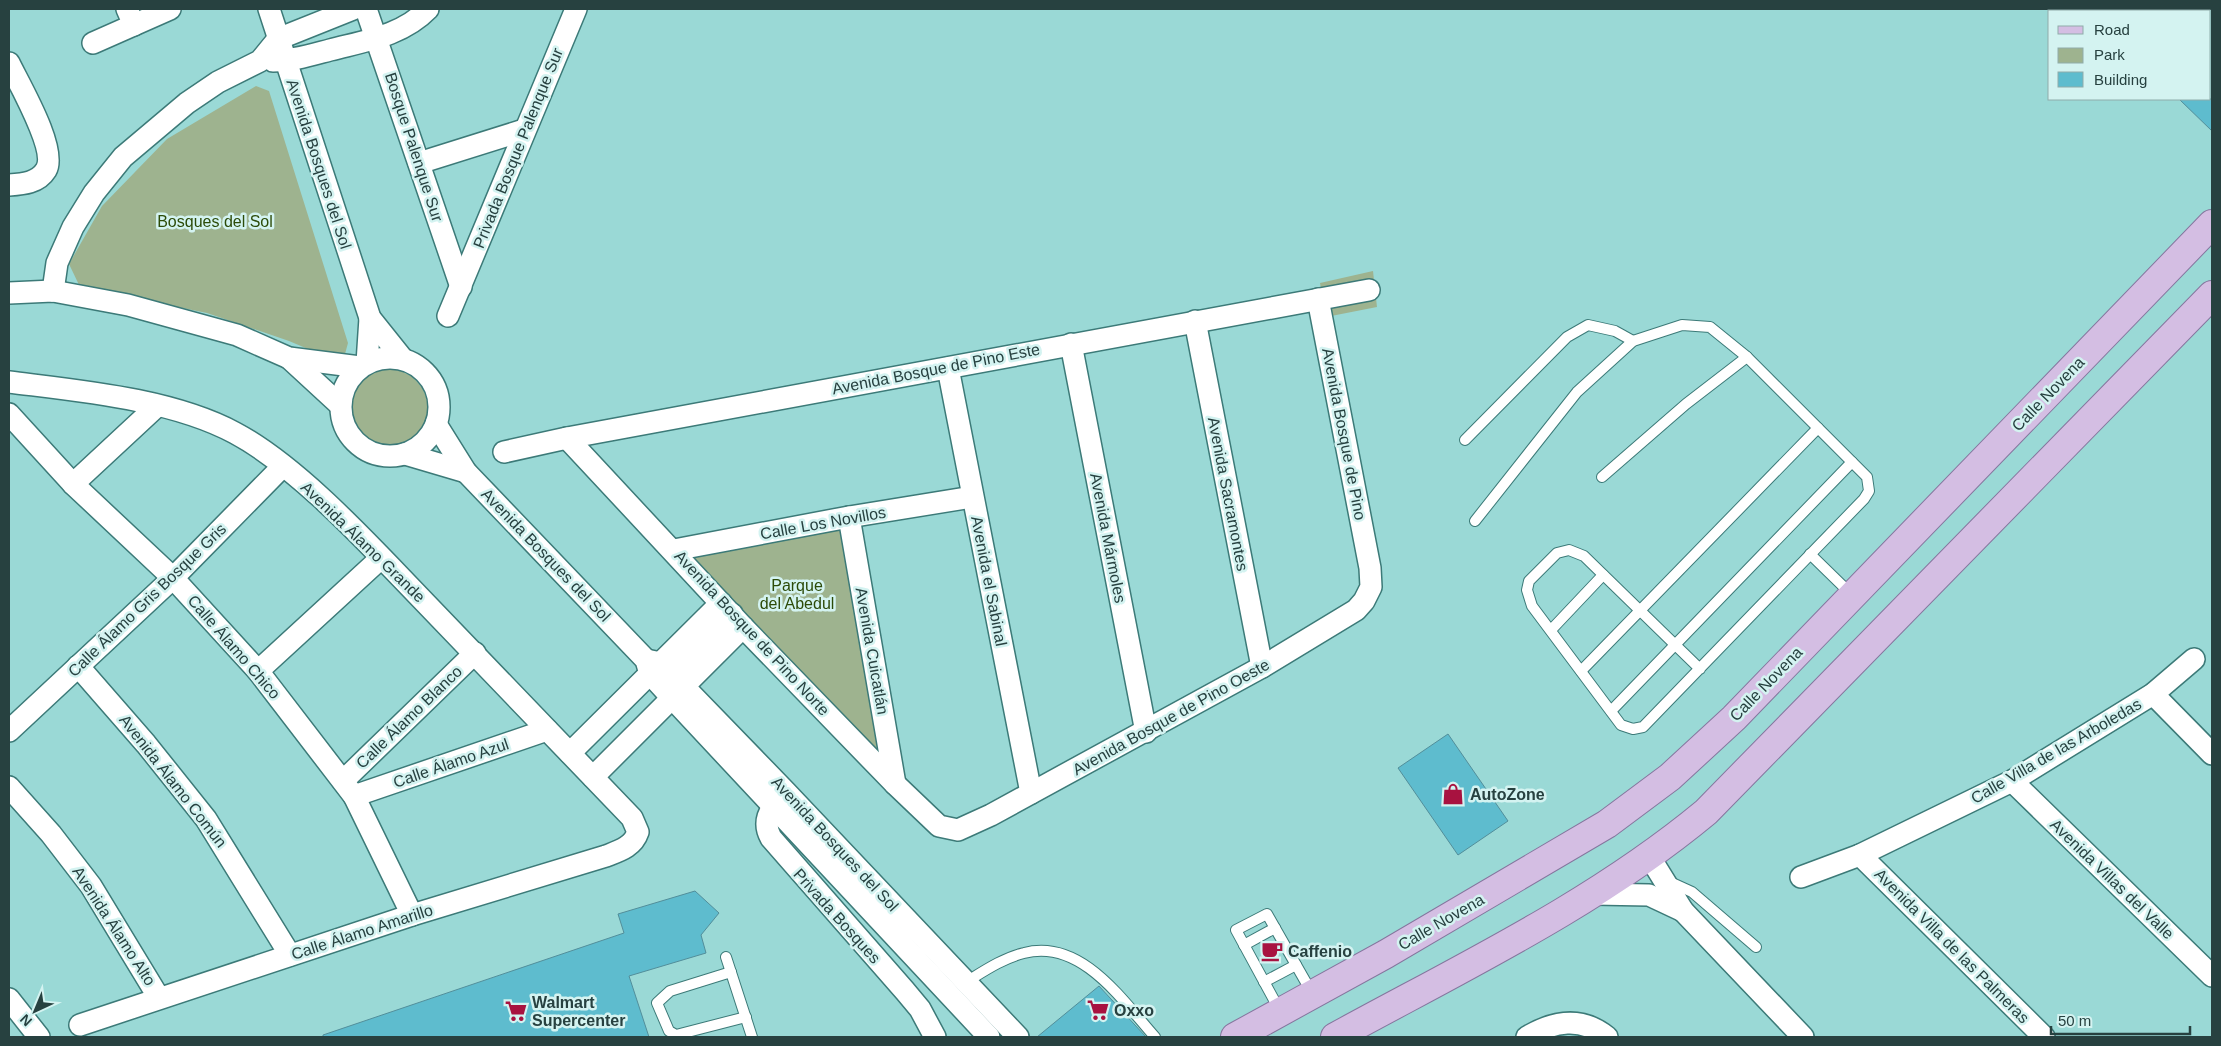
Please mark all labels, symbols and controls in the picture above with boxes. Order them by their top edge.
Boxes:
legend [2048,10,2211,100]
text: Road [2094,21,2130,38]
street label: Privada Bosque Palenque Sur [470,45,566,251]
text: Park [2094,46,2125,63]
street label: Bosque Palenque Sur [382,70,446,224]
text: Building [2094,71,2147,88]
street label: Avenida Bosques del Sol [283,77,355,251]
park label: Bosques del Sol [157,213,273,230]
street label: Avenida Bosque de Pino Este [831,340,1041,398]
street label: Avenida Bosque de Pino [1319,347,1369,522]
street label: Calle Novena [2009,353,2088,434]
street label: Avenida Sacramontes [1205,416,1251,572]
street label: Avenida Mármoles [1087,471,1129,605]
street label: Avenida Álamo Grande [298,478,429,606]
street label: Avenida Bosques del Sol [478,485,614,625]
street label: Calle Los Novillos [759,504,887,542]
street label: Avenida el Sabinal [968,514,1010,648]
street label: Calle Álamo Gris Bosque Gris [64,519,229,680]
street label: Avenida Bosque de Pino Norte [671,547,833,719]
park label: Parque del Abedul [760,577,834,612]
street label: Avenida Cuicatlán [852,586,892,716]
street label: Calle Álamo Chico [184,591,284,702]
street label: Calle Novena [1727,643,1806,724]
street label: Avenida Bosque de Pino Oeste [1070,656,1272,778]
street label: Calle Álamo Blanco [352,662,465,772]
street label: Calle Villa de las Arboledas [1968,695,2144,807]
street label: Avenida Álamo Común [116,711,231,851]
street label: Calle Álamo Azul [391,734,511,791]
street label: Avenida Bosques del Sol [768,773,902,915]
shop icon: AutoZone [1440,781,1466,807]
place label: AutoZone [1470,786,1545,803]
street label: Avenida Villas del Valle [2047,816,2177,942]
street label: Avenida Álamo Alto [69,863,160,989]
street label: Privada Bosques [790,865,884,967]
street label: Avenida Villa de las Palmeras [1871,865,2033,1027]
street label: Calle Novena [1395,891,1487,953]
street label: Calle Álamo Amarillo [289,900,435,963]
cafe icon: Caffenio [1259,938,1285,964]
place label: Caffenio [1288,943,1352,960]
north arrow [10,986,60,1036]
place label: Walmart Supercenter [532,994,625,1029]
supermarket icon: Oxxo [1085,997,1111,1023]
supermarket icon: Walmart Supercenter [503,998,529,1024]
place label: Oxxo [1114,1002,1154,1019]
scale bar [2051,1004,2190,1036]
text: N [17,1011,35,1030]
text: 50 m [2058,1012,2091,1029]

